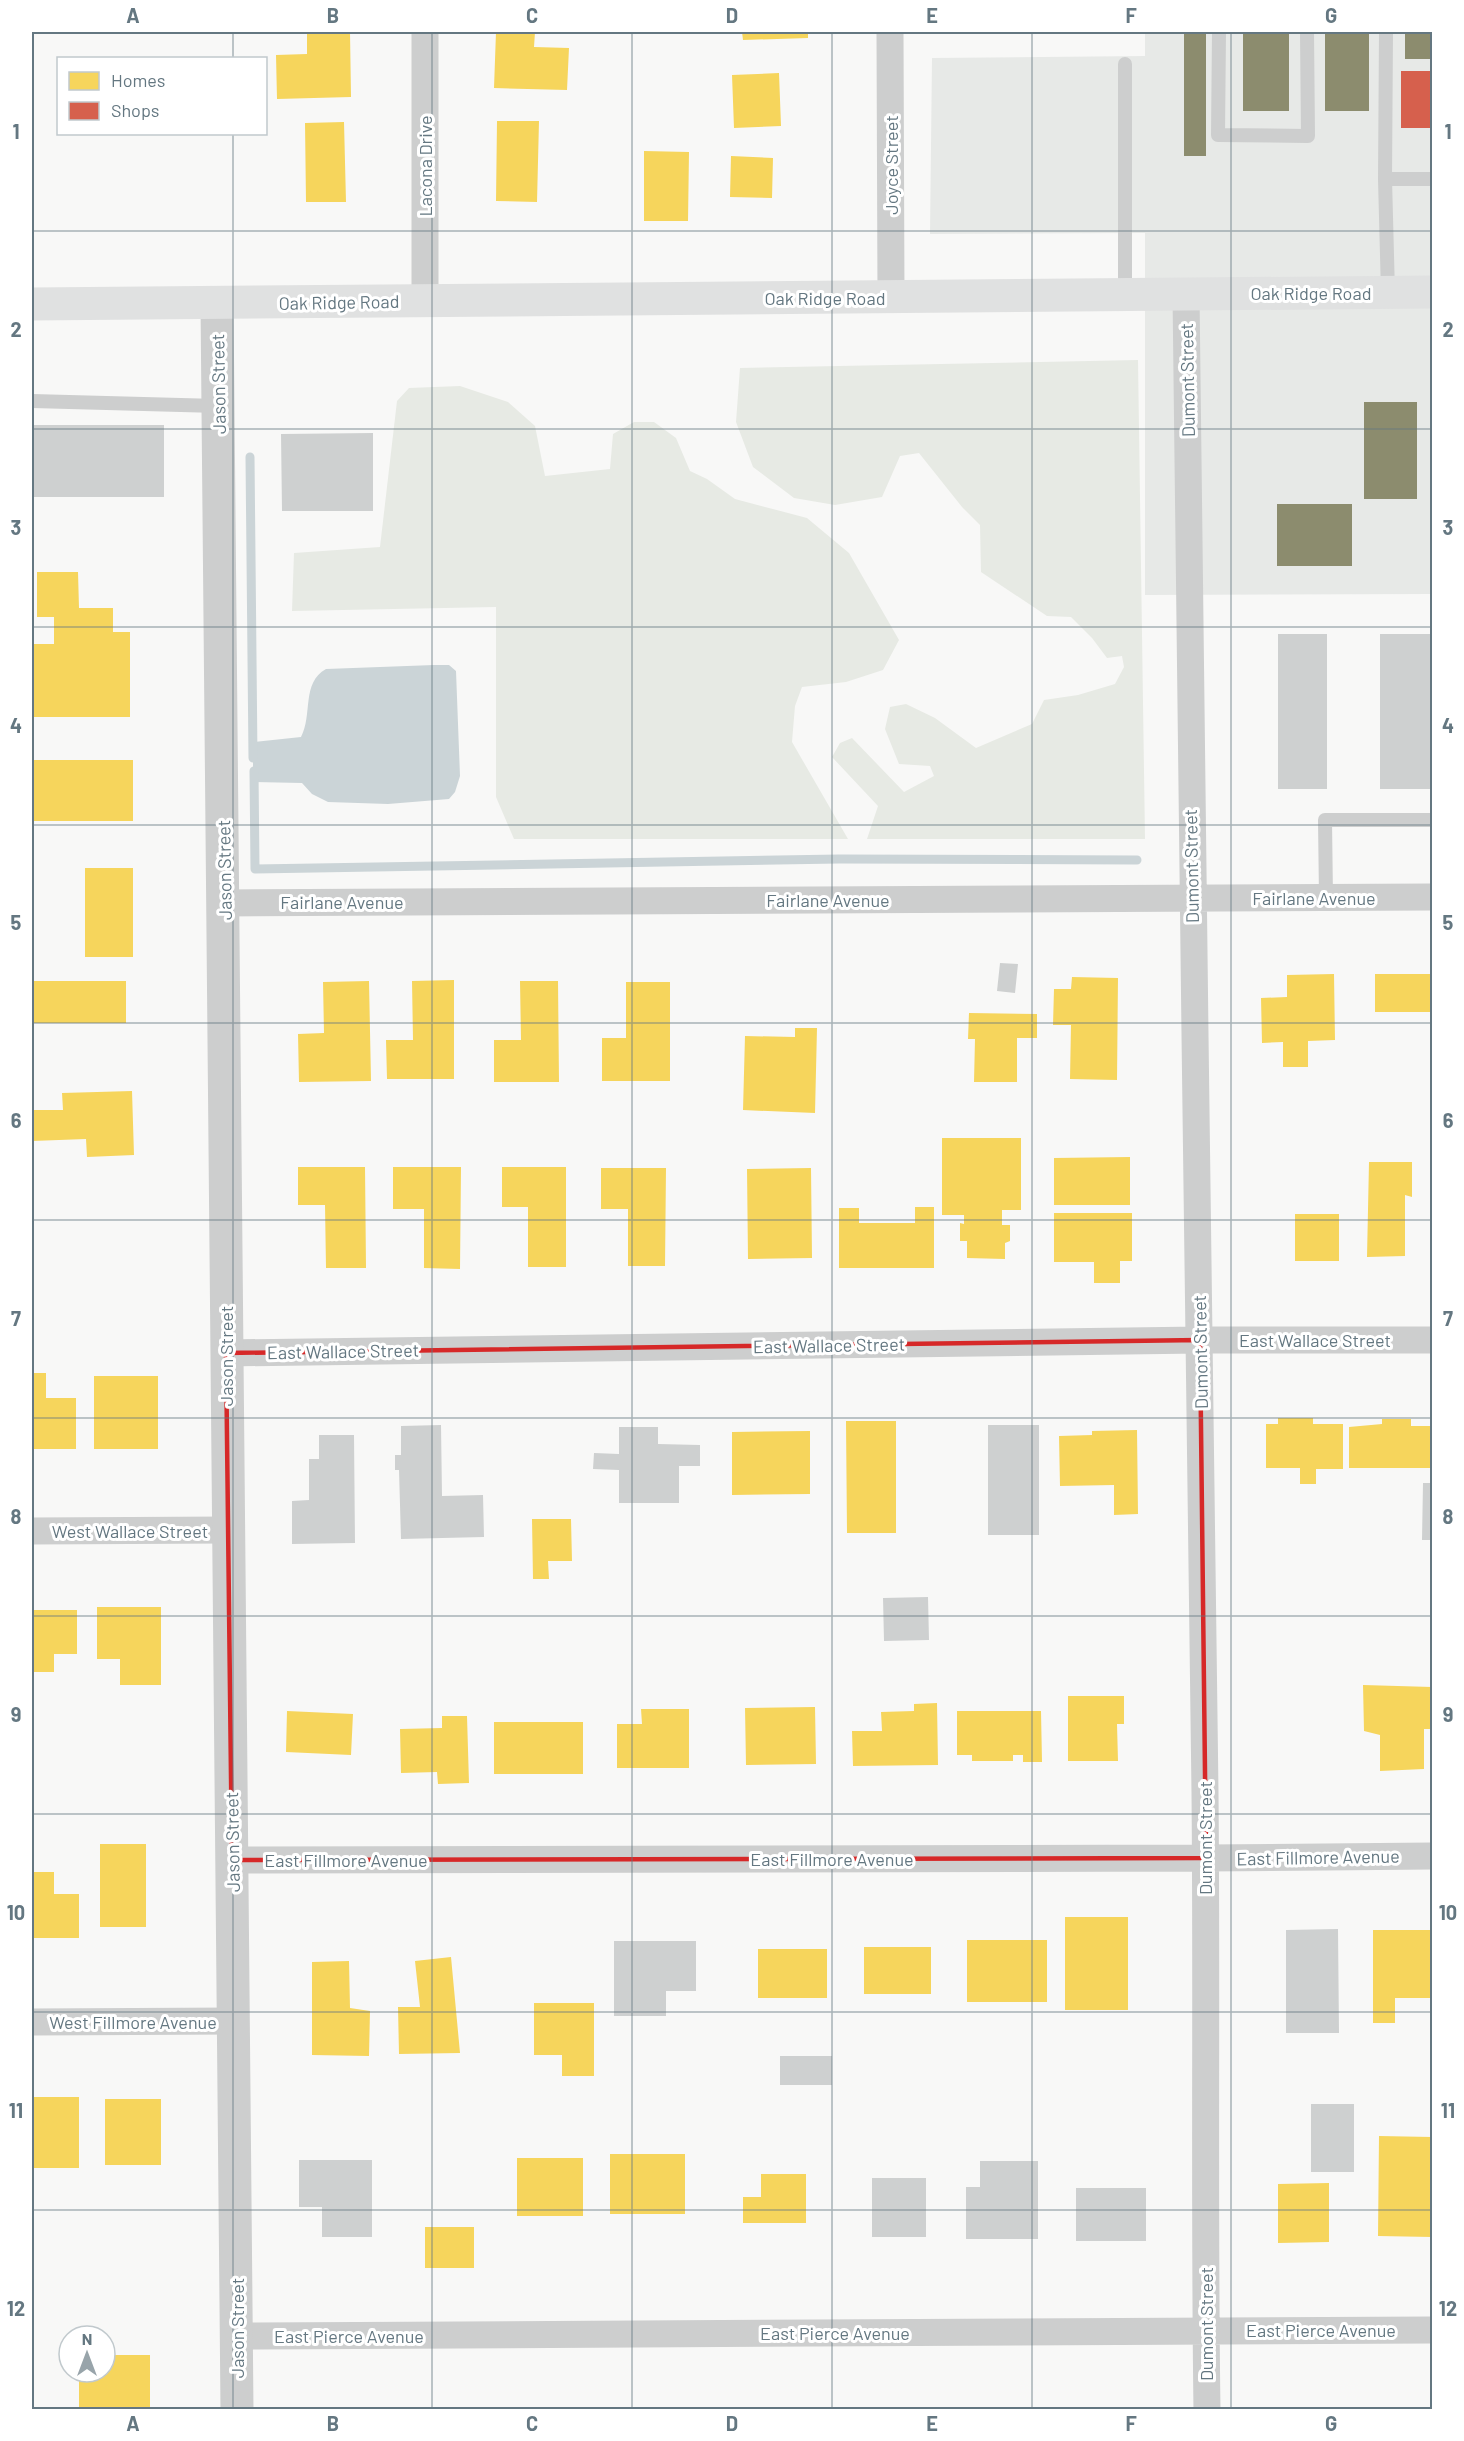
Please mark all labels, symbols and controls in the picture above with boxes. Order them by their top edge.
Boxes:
text: A [126,3,140,27]
text: B [327,3,339,27]
text: C [526,3,538,27]
text: D [726,3,738,27]
text: E [926,3,938,27]
text: F [1125,3,1137,27]
text: G [1325,3,1337,27]
legend [57,57,267,135]
text: Homes [111,69,165,91]
text: Shops [111,99,160,121]
street label: Lacona Drive [414,115,436,217]
street label: Joyce Street [880,115,902,215]
text: 1 [12,119,20,143]
text: 1 [1444,119,1452,143]
street label: Oak Ridge Road [1251,282,1371,304]
street label: Oak Ridge Road [765,287,885,309]
street label: Oak Ridge Road [278,290,400,314]
text: 2 [10,317,22,341]
text: 2 [1442,317,1454,341]
street label: Dumont Street [1175,323,1199,437]
street label: Jason Street [206,334,230,434]
text: 3 [11,515,21,539]
text: 3 [1443,515,1453,539]
text: 4 [10,713,22,737]
text: 4 [1442,713,1454,737]
street label: Dumont Street [1179,809,1203,923]
street label: Jason Street [212,820,236,920]
street label: Fairlane Avenue [1252,887,1376,909]
street label: Fairlane Avenue [766,889,890,911]
street label: Fairlane Avenue [280,891,404,913]
text: 5 [11,910,22,934]
text: 5 [1443,910,1454,934]
text: 6 [11,1108,22,1132]
text: 6 [1443,1108,1454,1132]
street label: Dumont Street [1188,1295,1212,1409]
text: 7 [11,1306,21,1330]
street label: Jason Street [215,1306,237,1406]
text: 7 [1443,1306,1453,1330]
street label: East Wallace Street [1239,1329,1391,1351]
street label: East Wallace Street [753,1333,905,1357]
street label: East Wallace Street [267,1339,419,1363]
text: 8 [11,1504,22,1528]
text: 8 [1443,1504,1454,1528]
street label: West Wallace Street [52,1520,208,1542]
text: 9 [11,1702,21,1726]
text: 9 [1443,1702,1453,1726]
street label: Dumont Street [1194,1781,1216,1895]
street label: Jason Street [220,1792,244,1892]
street label: East Fillmore Avenue [1236,1845,1400,1869]
street label: East Fillmore Avenue [750,1848,914,1870]
street label: East Fillmore Avenue [264,1849,428,1871]
text: 10 [7,1900,25,1924]
text: 10 [1439,1900,1457,1924]
street label: West Fillmore Avenue [49,2011,217,2033]
text: 11 [9,2098,23,2122]
text: 11 [1441,2098,1455,2122]
street label: Dumont Street [1195,2267,1217,2381]
street label: Jason Street [226,2278,248,2378]
text: 12 [7,2296,25,2320]
text: 12 [1439,2296,1457,2320]
street label: East Pierce Avenue [1246,2319,1396,2341]
street label: East Pierce Avenue [760,2322,910,2344]
north arrow [57,2324,117,2384]
street label: East Pierce Avenue [274,2325,424,2347]
text: N [82,2329,92,2348]
text: A [126,2411,140,2435]
text: B [327,2411,339,2435]
text: C [526,2411,538,2435]
text: D [726,2411,738,2435]
text: E [926,2411,938,2435]
text: F [1125,2411,1137,2435]
text: G [1325,2411,1337,2435]

